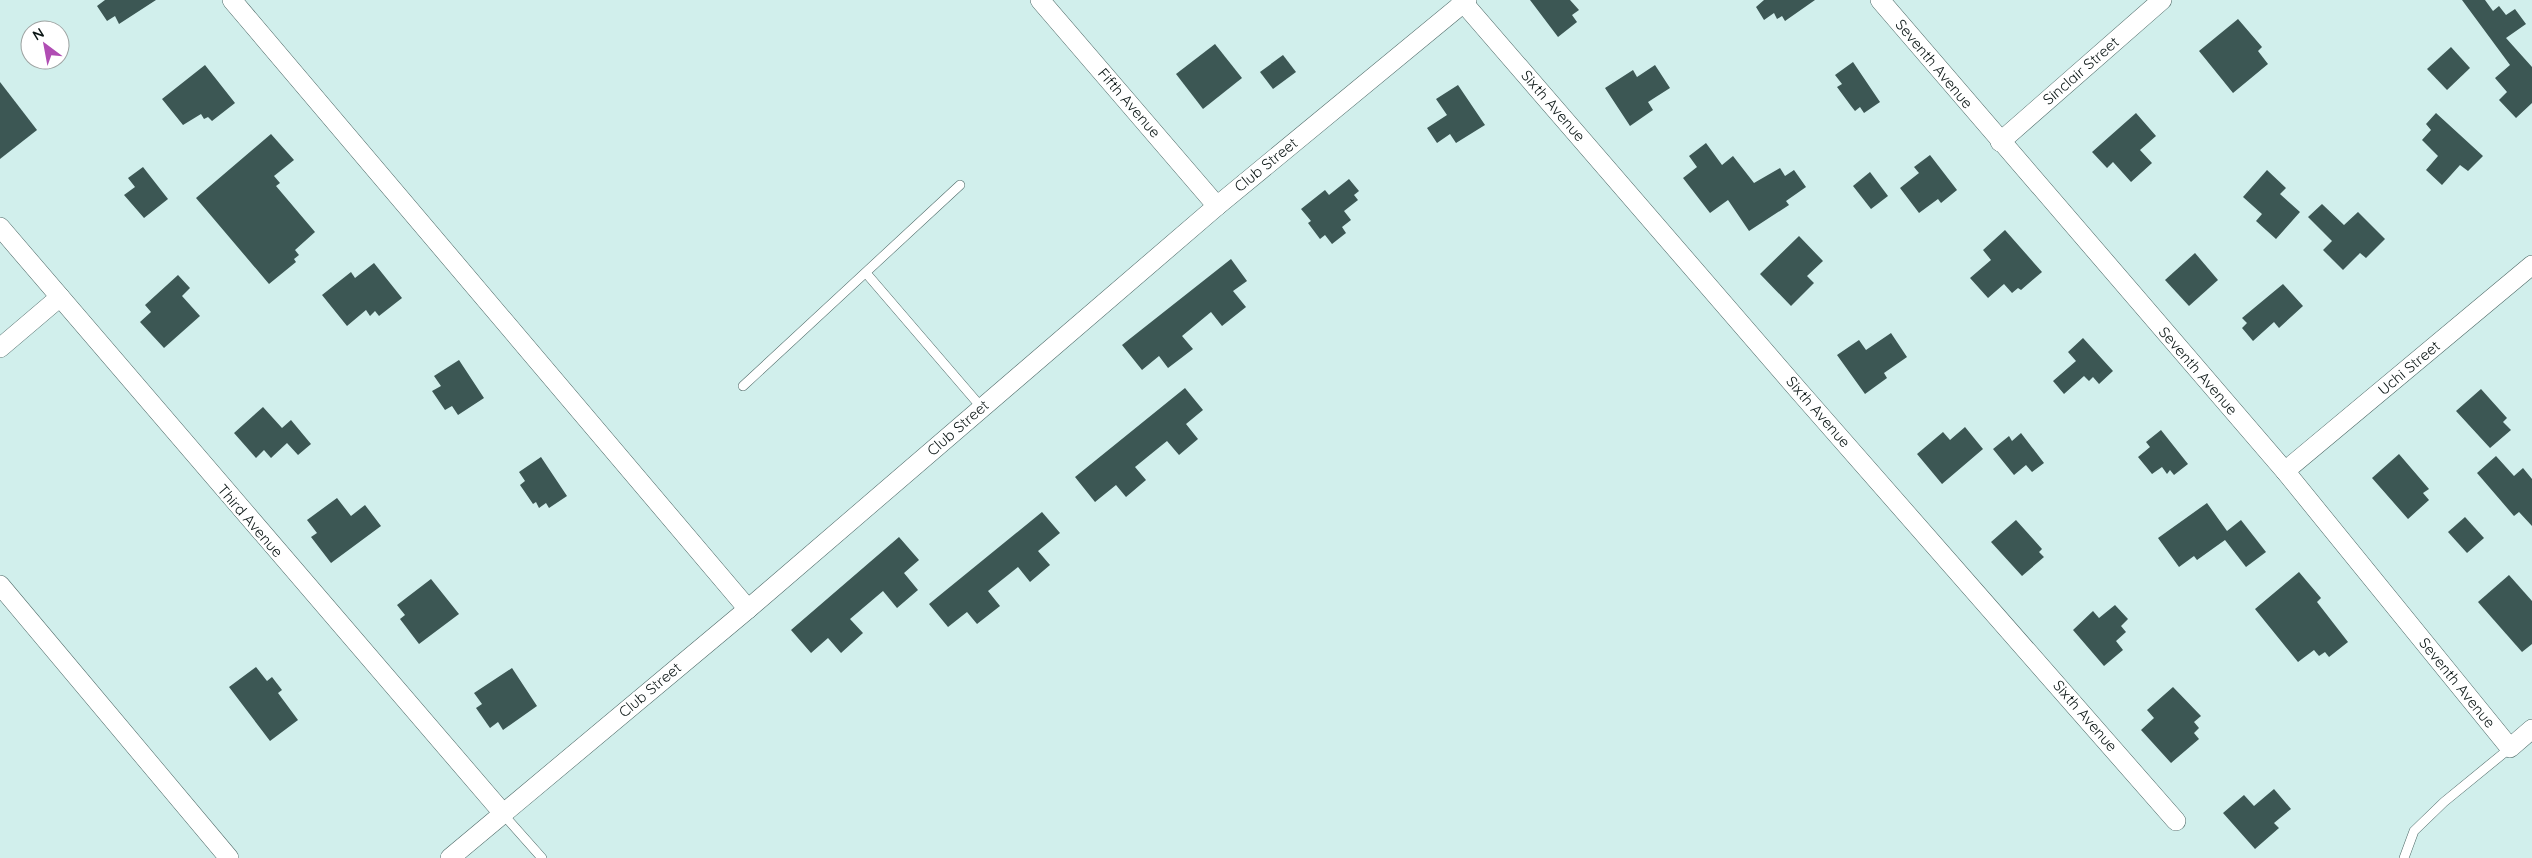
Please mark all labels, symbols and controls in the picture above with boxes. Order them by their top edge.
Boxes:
street label: Seventh Avenue [1891,15,1977,112]
north arrow [20,20,70,70]
text: N [29,24,47,44]
street label: Sinclair Street [2039,32,2123,109]
street label: Fifth Avenue [1094,64,1165,141]
street label: Sixth Avenue [1517,66,1590,145]
street label: Club Street [1230,133,1301,196]
street label: Seventh Avenue [2155,323,2242,419]
street label: Uchi Street [2374,336,2444,399]
street label: Sixth Avenue [1782,372,1855,451]
street label: Club Street [923,396,993,460]
street label: Third Avenue [213,480,287,561]
street label: Seventh Avenue [2415,634,2500,732]
street label: Club Street [615,658,685,721]
street label: Sixth Avenue [2049,676,2122,755]

